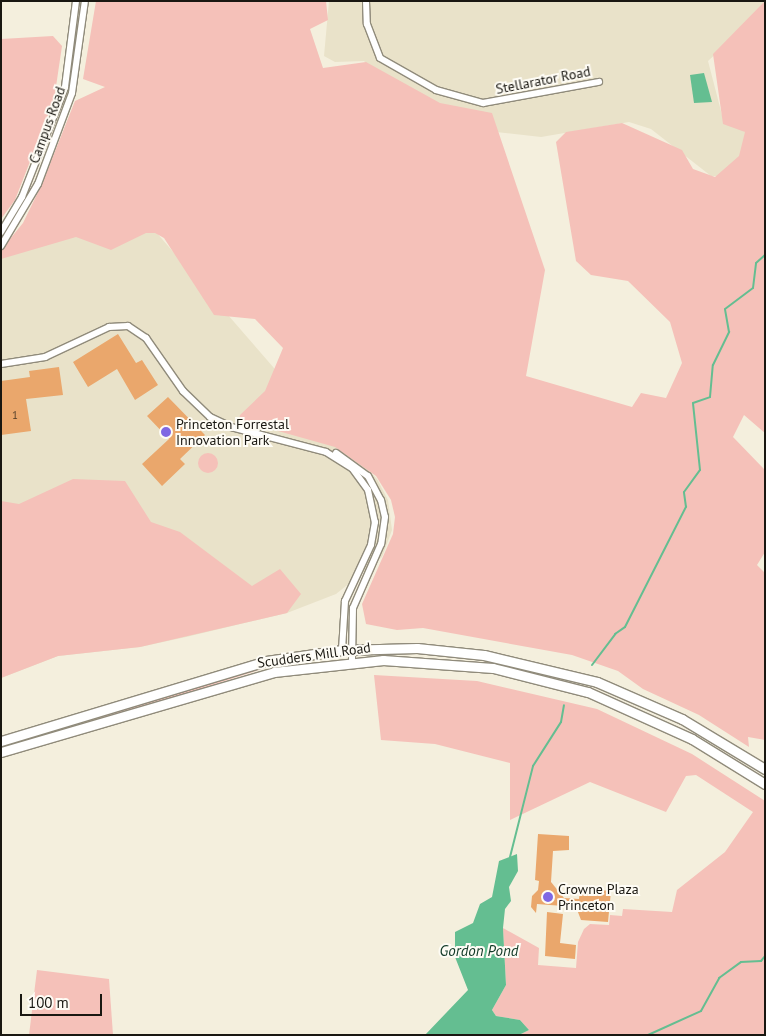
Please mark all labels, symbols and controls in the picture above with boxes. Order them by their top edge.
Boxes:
street label: Stellarator Road [494,63,592,97]
street label: Campus Road [25,84,69,166]
house number: 1 [12,408,18,422]
place label: Princeton Forrestal Innovation Park [176,416,289,448]
marker: Princeton Forrestal Innovation Park [160,426,172,438]
street label: Scudders Mill Road [256,639,372,671]
place label: Crowne Plaza Princeton [558,881,639,914]
marker: Crowne Plaza Princeton [542,891,554,903]
water label: Gordon Pond [440,942,518,960]
scale bar [22,984,105,1016]
text: 100 m [28,993,69,1012]

